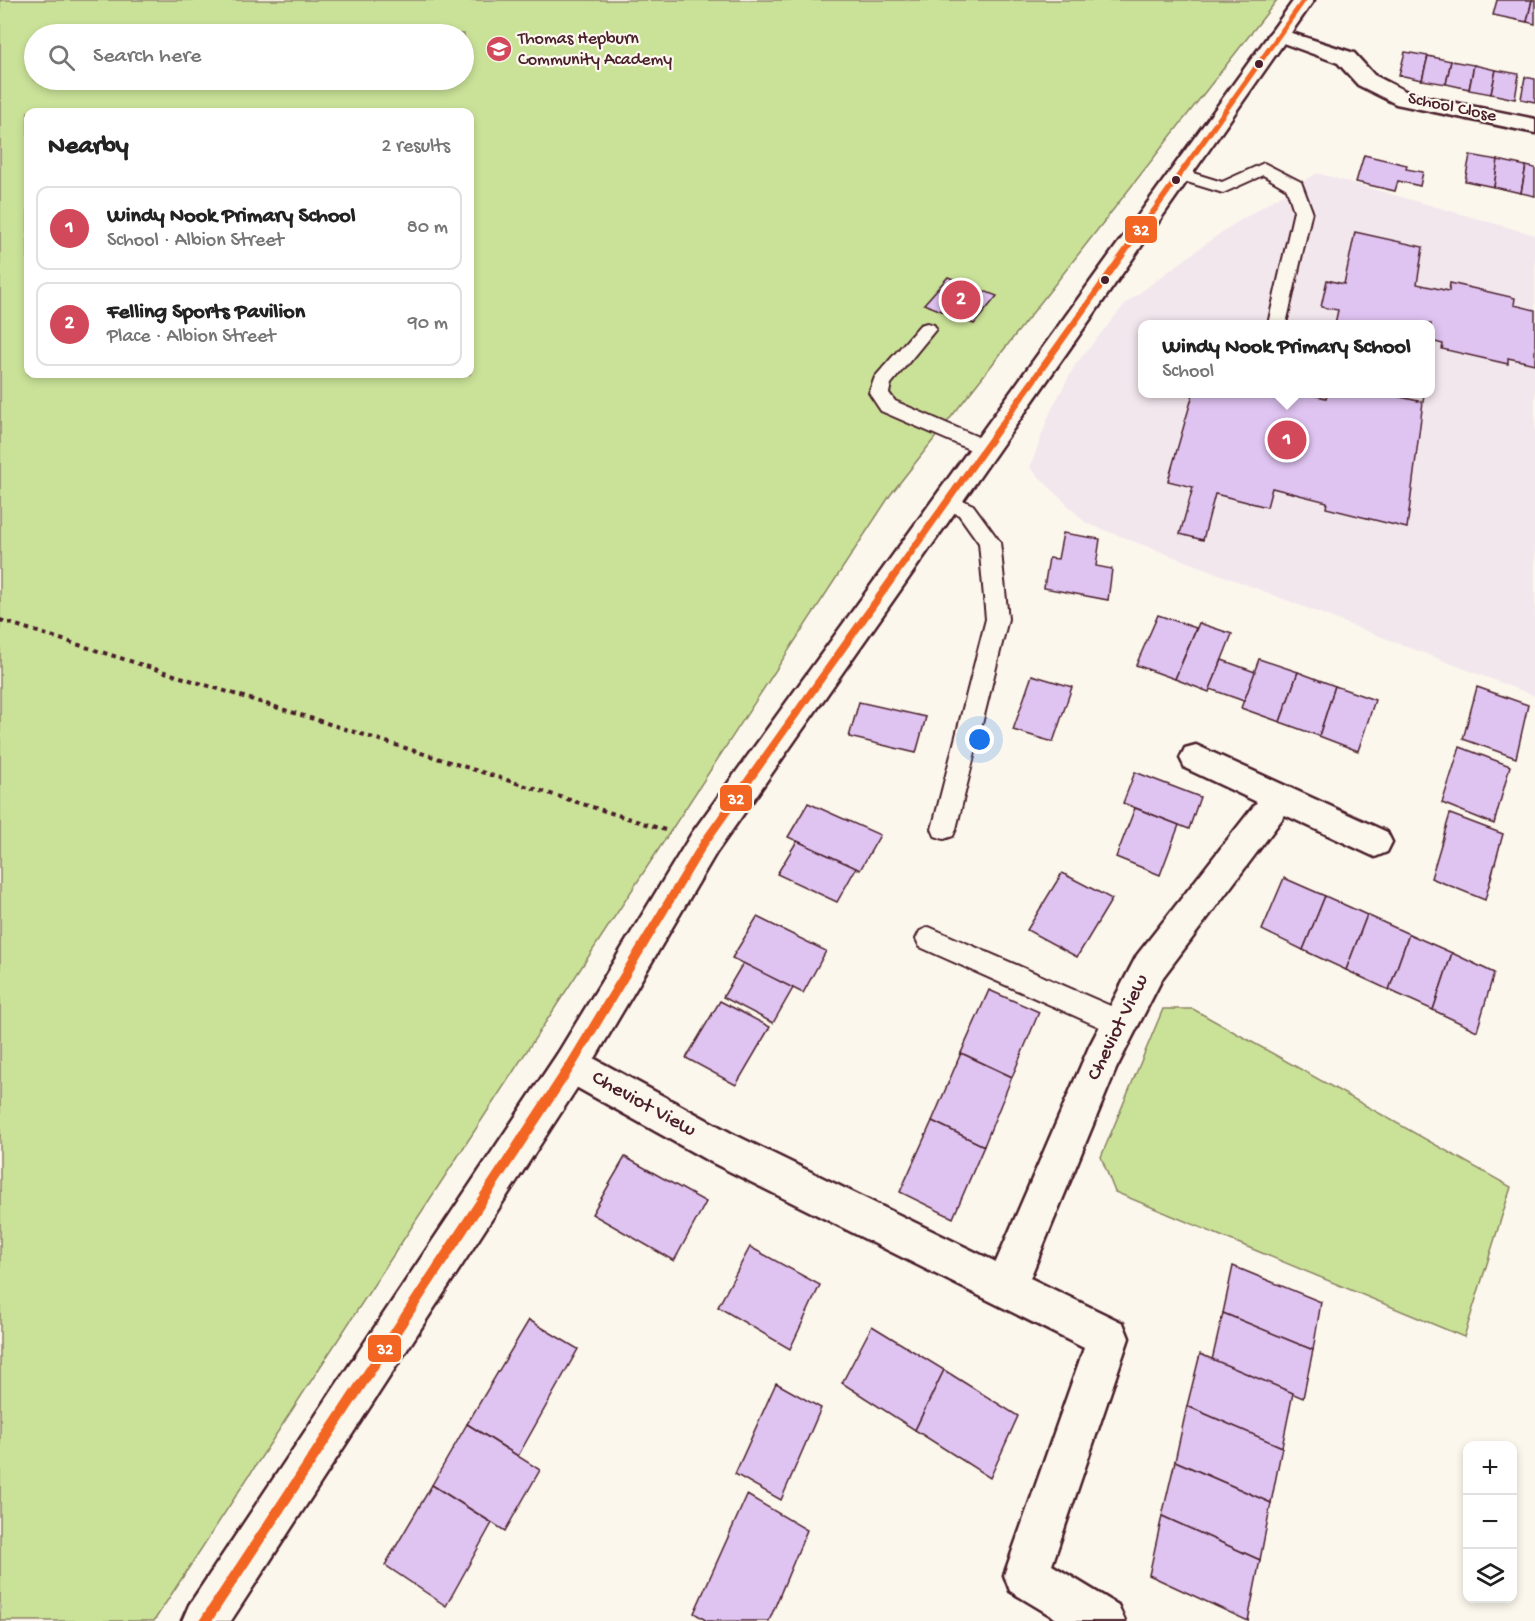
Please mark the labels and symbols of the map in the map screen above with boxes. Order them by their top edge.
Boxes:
place label: Thomas Hepburn Community Academy [517,29,672,71]
school or university icon: Thomas Hepburn Community Academy [484,34,514,64]
unlabelled marker [1253,58,1265,70]
street label: School Close [1406,88,1499,128]
unlabelled marker [1170,174,1182,186]
line badge: 32 [1124,215,1158,244]
text: 32 [1132,223,1149,242]
unlabelled marker [1099,274,1111,286]
pin: 2 [942,278,980,322]
pin: 1 [1268,418,1306,462]
your location [965,725,994,754]
line badge: 32 [719,784,753,812]
text: 32 [727,792,744,811]
street label: Cheviot View [1083,970,1156,1085]
street label: Cheviot View [587,1066,700,1144]
line badge: 32 [367,1334,402,1363]
text: 32 [376,1342,393,1361]

